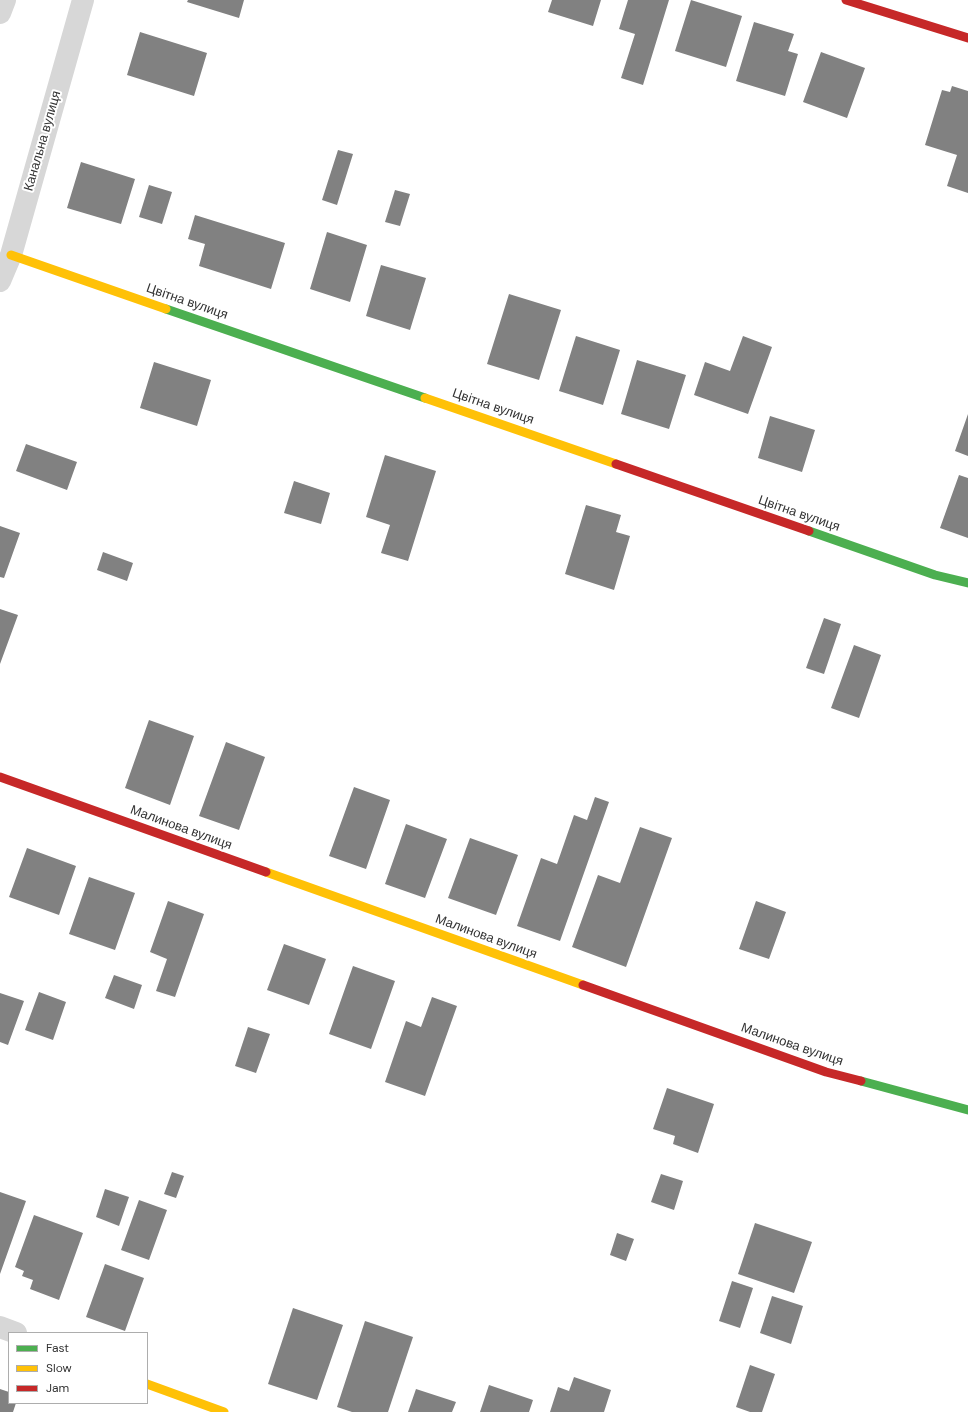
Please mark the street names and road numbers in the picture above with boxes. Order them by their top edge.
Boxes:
street label: Канальна вулиця [21,89,65,193]
street label: Цвітна вулиця [144,281,230,323]
street label: Цвітна вулиця [450,386,536,428]
street label: Цвітна вулиця [756,493,842,535]
street label: Малинова вулиця [128,802,234,854]
street label: Малинова вулиця [433,911,539,963]
street label: Малинова вулиця [739,1020,845,1070]

